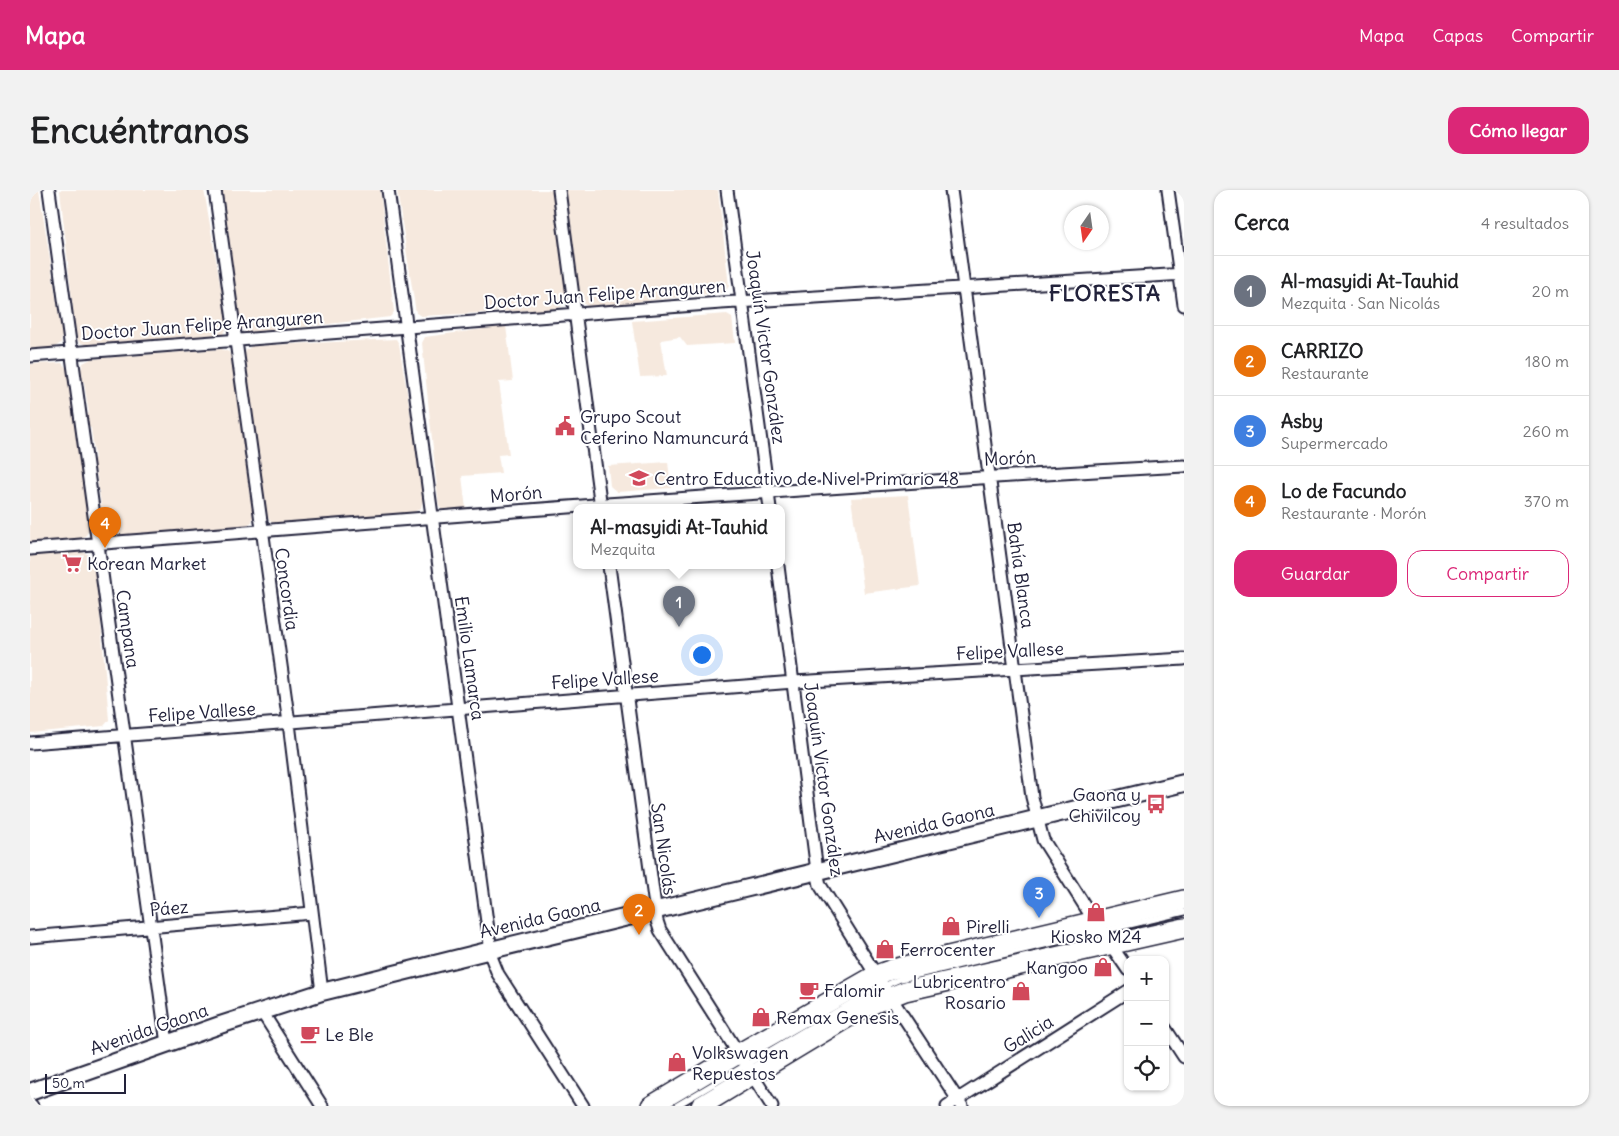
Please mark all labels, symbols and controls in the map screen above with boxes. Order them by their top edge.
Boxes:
text: Mapa [25,20,85,50]
text: Mapa [1359,24,1404,47]
text: Capas [1432,24,1483,47]
text: Compartir [1511,24,1594,47]
button: Cómo llegar [1448,107,1589,154]
text: Encuéntranos [30,108,249,152]
north arrow [1064,205,1109,250]
text: Cerca [1234,209,1289,236]
text: 4 resultados [1481,213,1569,233]
street label: Joaquín Victor González [741,249,791,446]
text: Al-masyidi At-Tauhid [1281,269,1459,293]
street label: Doctor Juan Felipe Aranguren [483,274,727,314]
district label: FLORESTA [1049,279,1161,307]
text: 1 [1247,281,1253,301]
text: 20 m [1532,281,1569,301]
text: Mezquita · San Nicolás [1281,293,1440,313]
street label: Doctor Juan Felipe Aranguren [80,305,324,345]
text: CARRIZO [1281,339,1363,363]
text: 2 [1246,351,1254,371]
text: 180 m [1525,351,1569,371]
text: Restaurante [1281,363,1369,383]
place label: Grupo Scout Ceferino Namuncurá [580,405,749,449]
text: Asby [1281,409,1323,433]
public building icon: Grupo Scout Ceferino Namuncurá [554,415,576,437]
text: 3 [1245,421,1255,441]
text: 260 m [1523,421,1569,441]
text: Supermercado [1281,433,1388,453]
street label: Morón [983,445,1037,471]
school or university icon: Centro Educativo de Nivel Primario 48 [628,467,650,489]
place label: Centro Educativo de Nivel Primario 48 [654,467,959,490]
text: Lo de Facundo [1281,479,1406,503]
street label: Morón [489,480,543,508]
text: 4 [1245,491,1255,511]
text: 370 m [1524,491,1569,511]
text: Restaurante · Morón [1281,503,1427,523]
popup [573,504,785,569]
pin: 4 [89,507,121,548]
text: Al-masyidi At-Tauhid [590,515,768,539]
street label: Bahía Blanca [1002,520,1040,630]
text: Mezquita [590,539,655,559]
street label: Concordia [270,546,304,632]
button: Guardar [1234,550,1397,597]
button: Compartir [1407,550,1569,597]
supermarket icon: Korean Market [61,552,83,574]
place label: Korean Market [87,552,206,575]
pin: 1 [663,586,695,627]
street label: Campana [111,588,145,670]
street label: Emilio Lamarca [450,594,490,722]
street label: Felipe Vallese [956,637,1064,665]
your location [689,642,715,668]
street label: Felipe Vallese [550,664,660,694]
street label: Joaquín Victor González [799,681,849,878]
street label: Felipe Vallese [147,697,257,727]
place label: Gaona y Chivilcoy [1069,783,1141,827]
bus stop icon: Gaona y Chivilcoy [1145,793,1167,815]
street label: Avenida Gaona [871,798,997,848]
street label: San Nicolás [646,801,682,897]
pin: 3 [1023,877,1055,918]
street label: Avenida Gaona [477,893,603,943]
pin: 2 [623,894,655,935]
street label: Páez [149,895,190,921]
shop icon: Kiosko M24 [1085,901,1107,923]
shop icon: Pirelli [940,915,962,937]
place label: Pirelli [966,915,1009,938]
place label: Kiosko M24 [1050,925,1142,948]
shop icon: Ferrocenter [874,938,896,960]
place label: Ferrocenter [900,938,996,961]
place label: Kangoo [1026,956,1088,979]
shop icon: Kangoo [1092,956,1114,978]
map controls [1124,956,1169,1091]
button: + [1124,956,1169,1001]
place label: Lubricentro Rosario [912,970,1006,1014]
cafe icon: Falomir [798,979,820,1001]
place label: Falomir [824,979,886,1002]
shop icon: Lubricentro Rosario [1010,980,1032,1002]
street label: Avenida Gaona [87,998,211,1060]
button: − [1124,1001,1169,1046]
shop icon: Remax Genesis [750,1006,772,1028]
place label: Remax Genesis [776,1006,899,1029]
street label: Galicia [999,1010,1057,1058]
cafe icon: Le Ble [299,1023,321,1045]
place label: Le Ble [325,1023,374,1046]
place label: Volkswagen Repuestos [692,1041,789,1085]
button: locate [1124,1046,1169,1091]
shop icon: Volkswagen Repuestos [666,1051,688,1073]
scale bar [45,1071,126,1094]
text: 50 m [52,1074,85,1092]

